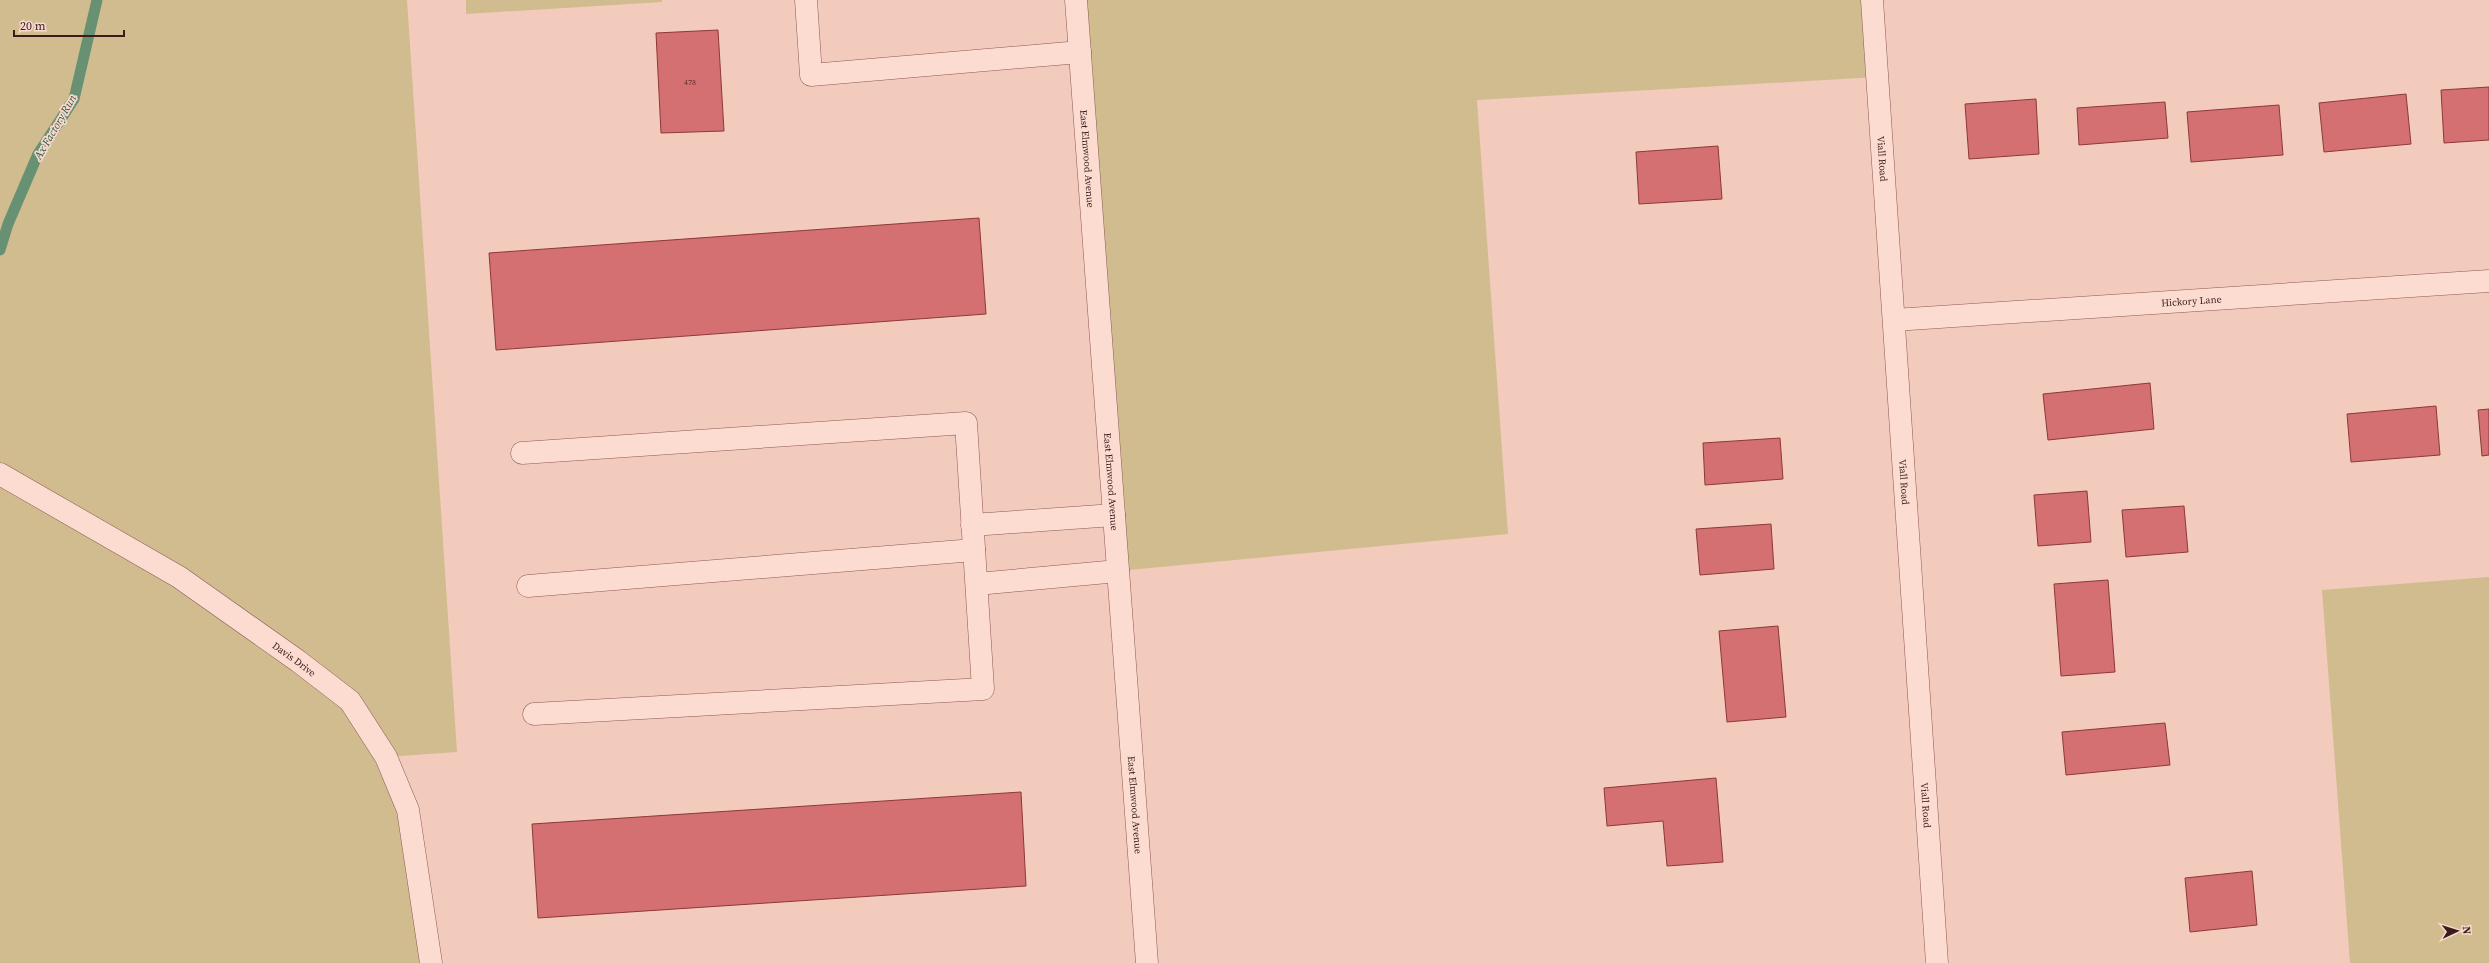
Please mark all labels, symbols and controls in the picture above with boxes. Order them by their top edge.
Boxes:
scale bar [14,12,124,38]
text: 20 m [20,18,46,34]
house number: 478 [684,77,696,88]
water label: Ax Factory Run [30,91,80,163]
street label: East Elmwood Avenue [1077,109,1097,208]
street label: Viall Road [1874,136,1890,182]
street label: Hickory Lane [2161,293,2222,309]
street label: East Elmwood Avenue [1101,432,1121,531]
street label: Viall Road [1896,459,1912,505]
street label: Davis Drive [270,639,319,680]
street label: East Elmwood Avenue [1125,755,1145,854]
street label: Viall Road [1918,782,1934,829]
north arrow [2437,911,2477,951]
text: N [2459,926,2474,935]

